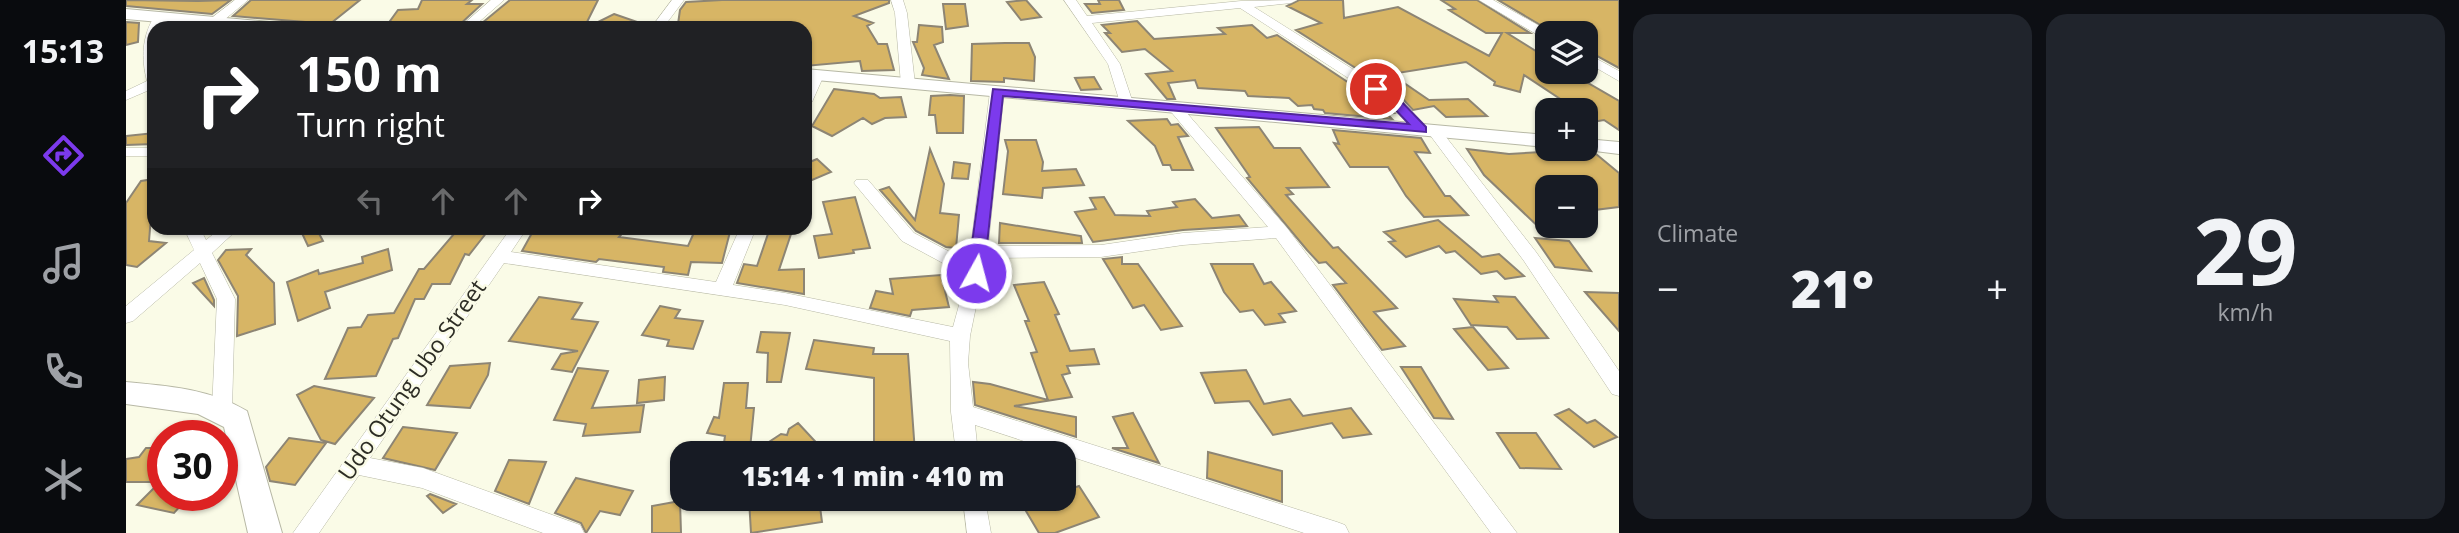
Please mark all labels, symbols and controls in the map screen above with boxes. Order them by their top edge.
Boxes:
map controls [1535,21,1598,238]
button: layers [1535,21,1598,84]
text: 15:13 [22,29,104,72]
text: 150 m [297,40,442,106]
icon: right [182,49,273,140]
pin [1346,59,1406,119]
icon: arrive [1357,70,1395,108]
button: + [1535,98,1598,161]
text: Turn right [297,103,445,146]
icon: directions [39,131,88,180]
button: − [1535,175,1598,238]
icon: left [351,182,389,220]
icon: ahead [424,182,462,220]
icon: ahead [497,182,535,220]
icon: right [570,182,608,220]
text: 29 [2193,188,2298,312]
text: Climate [1657,217,1738,249]
position arrow [939,236,1013,310]
icon: music [39,239,88,288]
text: 21° [1791,252,1874,323]
text: − [1657,262,1679,314]
text: + [1986,262,2008,314]
street label: Udo Otung Ubo Street [330,273,493,486]
text: km/h [2218,296,2273,328]
icon: phone [39,347,88,396]
speed limit sign: 30 [147,420,238,511]
icon: climate [39,455,88,504]
text: 15:14 · 1 min · 410 m [742,458,1004,494]

